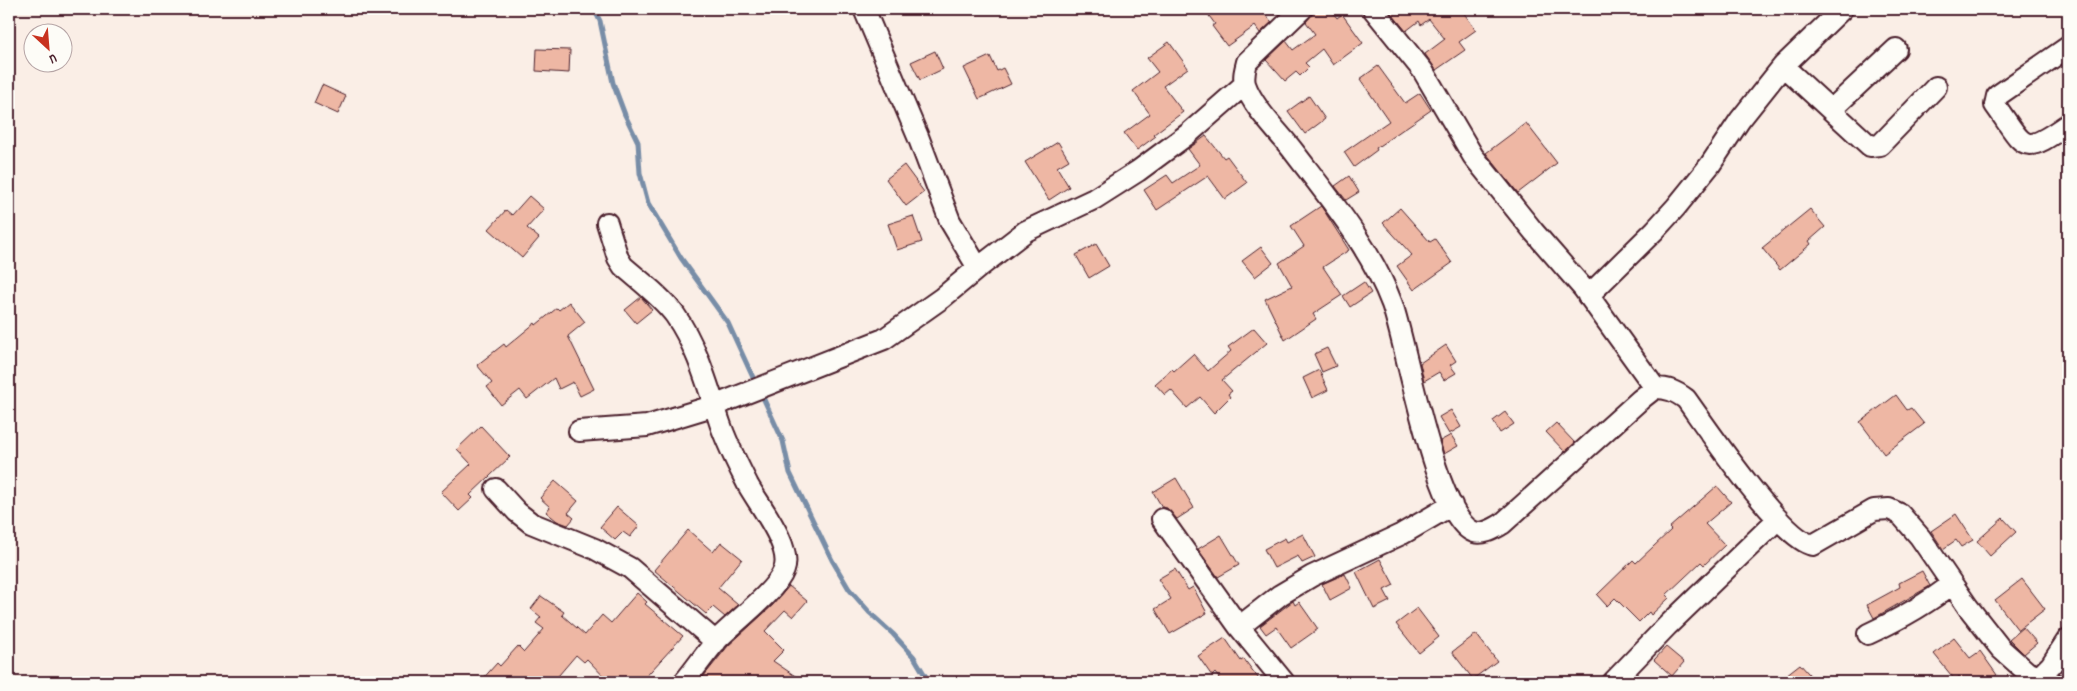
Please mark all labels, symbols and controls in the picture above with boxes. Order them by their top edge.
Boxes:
north arrow [22,22,72,72]
text: U [45,47,60,68]

